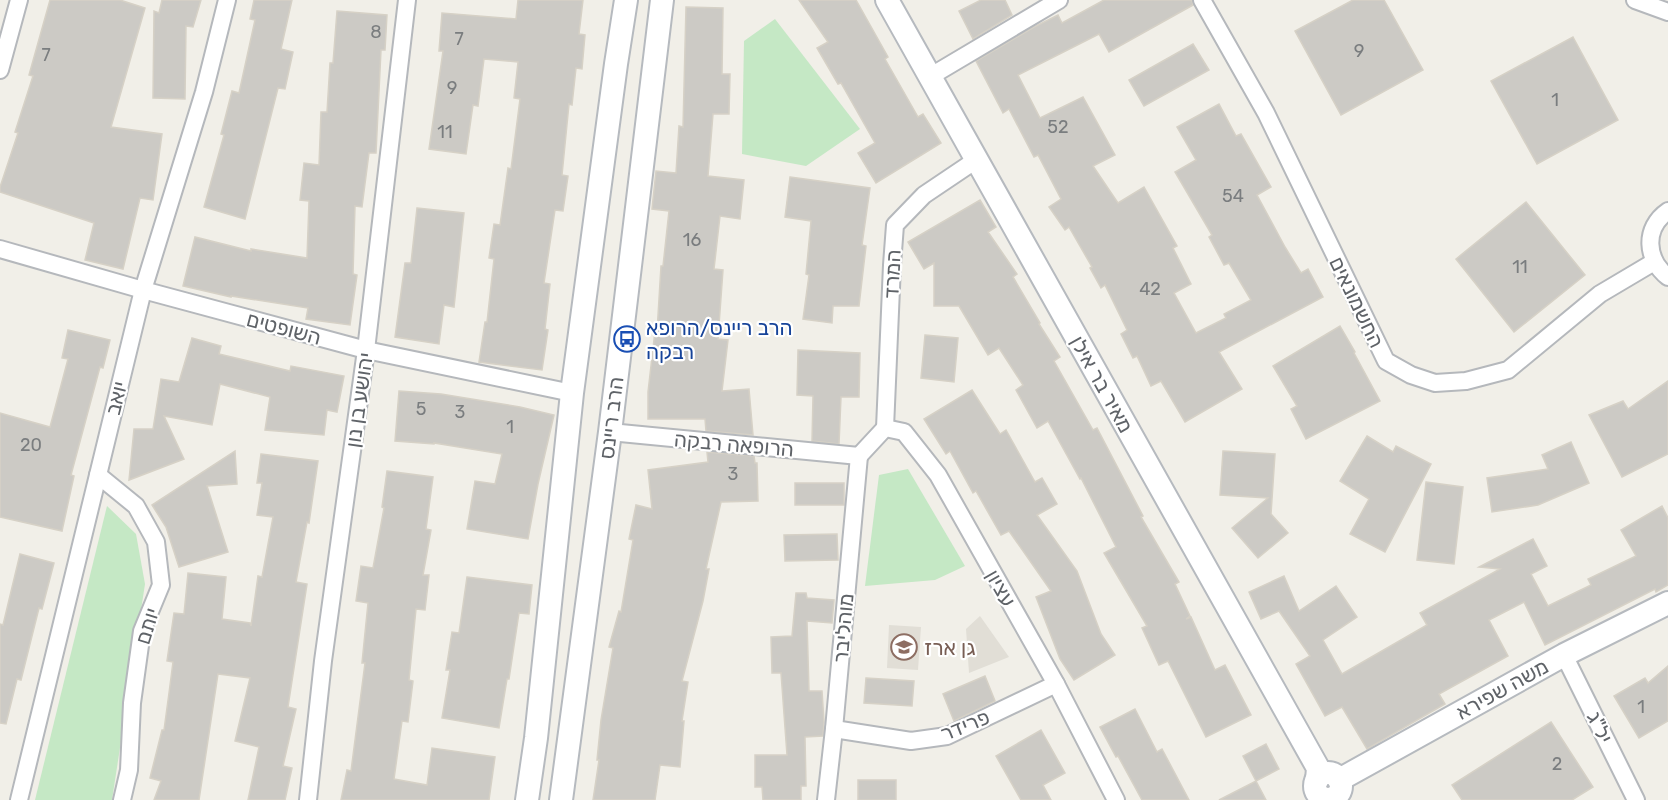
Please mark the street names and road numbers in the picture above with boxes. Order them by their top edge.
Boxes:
street label: המרד [878,249,906,299]
street label: החשמונאים [1324,252,1390,352]
street label: השופטים [244,306,324,350]
street label: מאיר בר אילן [1065,331,1139,437]
street label: יהושע בן נון [340,351,378,449]
street label: הרב ריינס [594,375,628,461]
street label: יואב [100,379,132,417]
street label: הרופאה רבקה [673,426,795,462]
street label: עציון [981,565,1021,611]
street label: מוהליבר [828,592,858,664]
street label: יותם [130,605,164,647]
street label: משה שפירא [1451,653,1553,725]
street label: פרידר [937,704,993,746]
street label: יל"ג [1582,707,1618,747]

